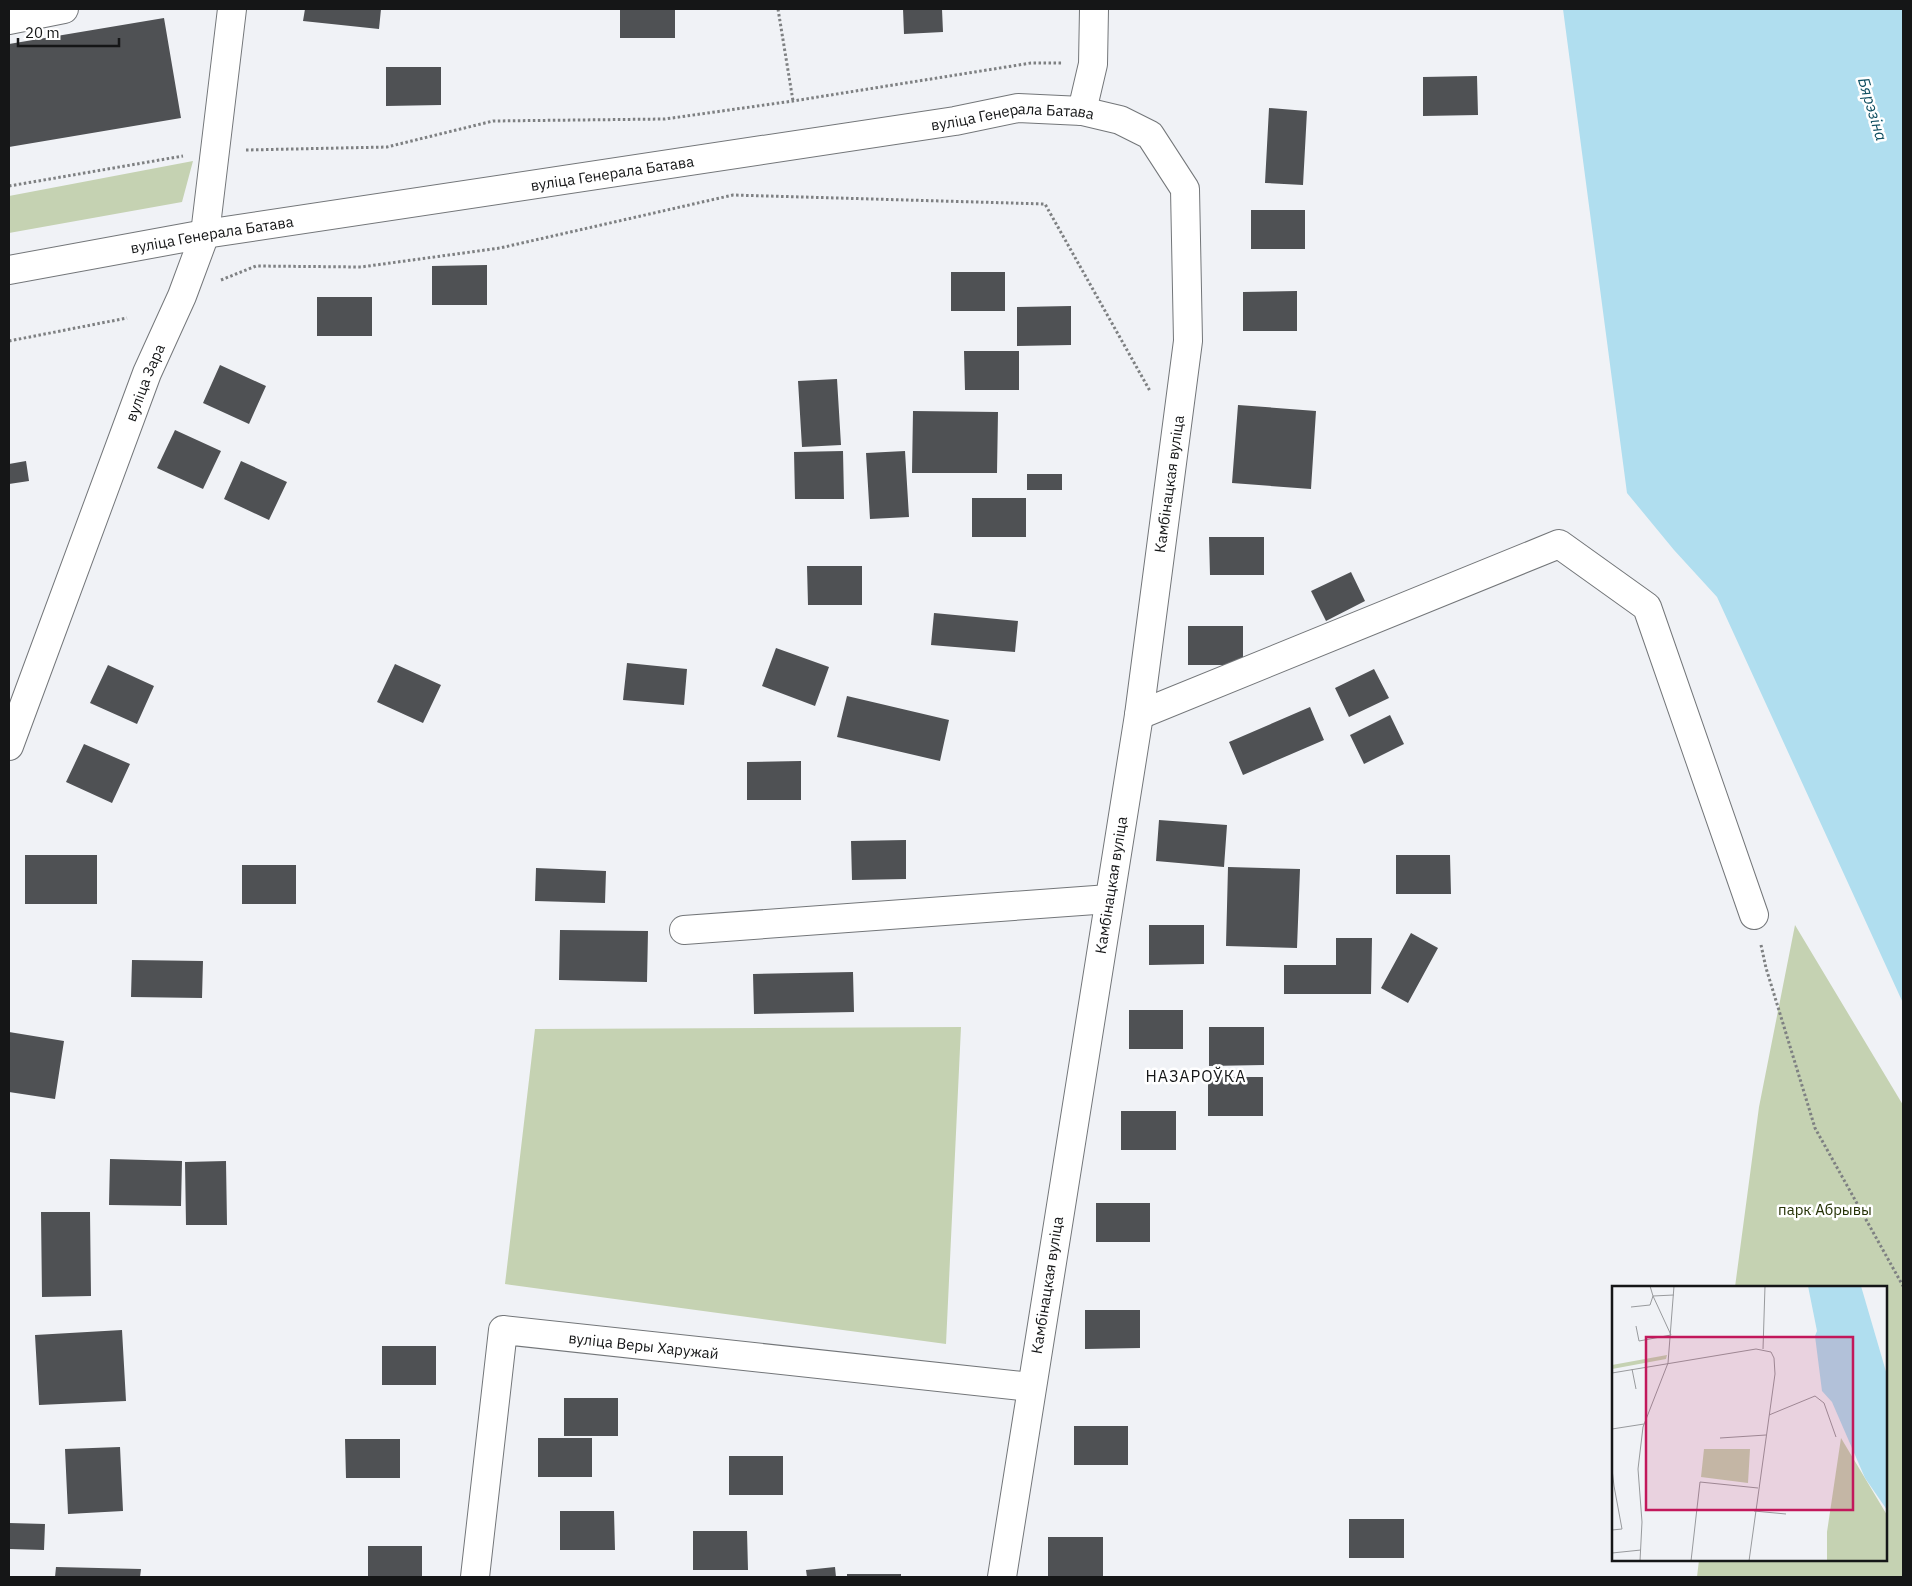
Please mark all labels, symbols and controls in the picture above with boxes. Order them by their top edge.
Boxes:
scale bar [18,15,119,47]
text: 20 m [25,23,60,42]
water label: Бярэзіна [1854,75,1892,143]
street label: вуліца Генерала Батава [930,98,1096,134]
street label: вуліца Генерала Батава [529,151,695,194]
street label: вуліца Генерала Батава [129,211,295,257]
street label: вуліца Зара [120,341,169,424]
street label: Камбінацкая вуліца [1150,414,1188,554]
street label: Камбінацкая вуліца [1091,815,1131,955]
district label: НАЗАРОЎКА [1145,1066,1247,1086]
park label: парк Абрывы [1778,1200,1872,1219]
street label: Камбінацкая вуліца [1027,1215,1067,1355]
inset map [1612,1286,1887,1561]
street label: вуліца Веры Харужай [568,1328,720,1363]

